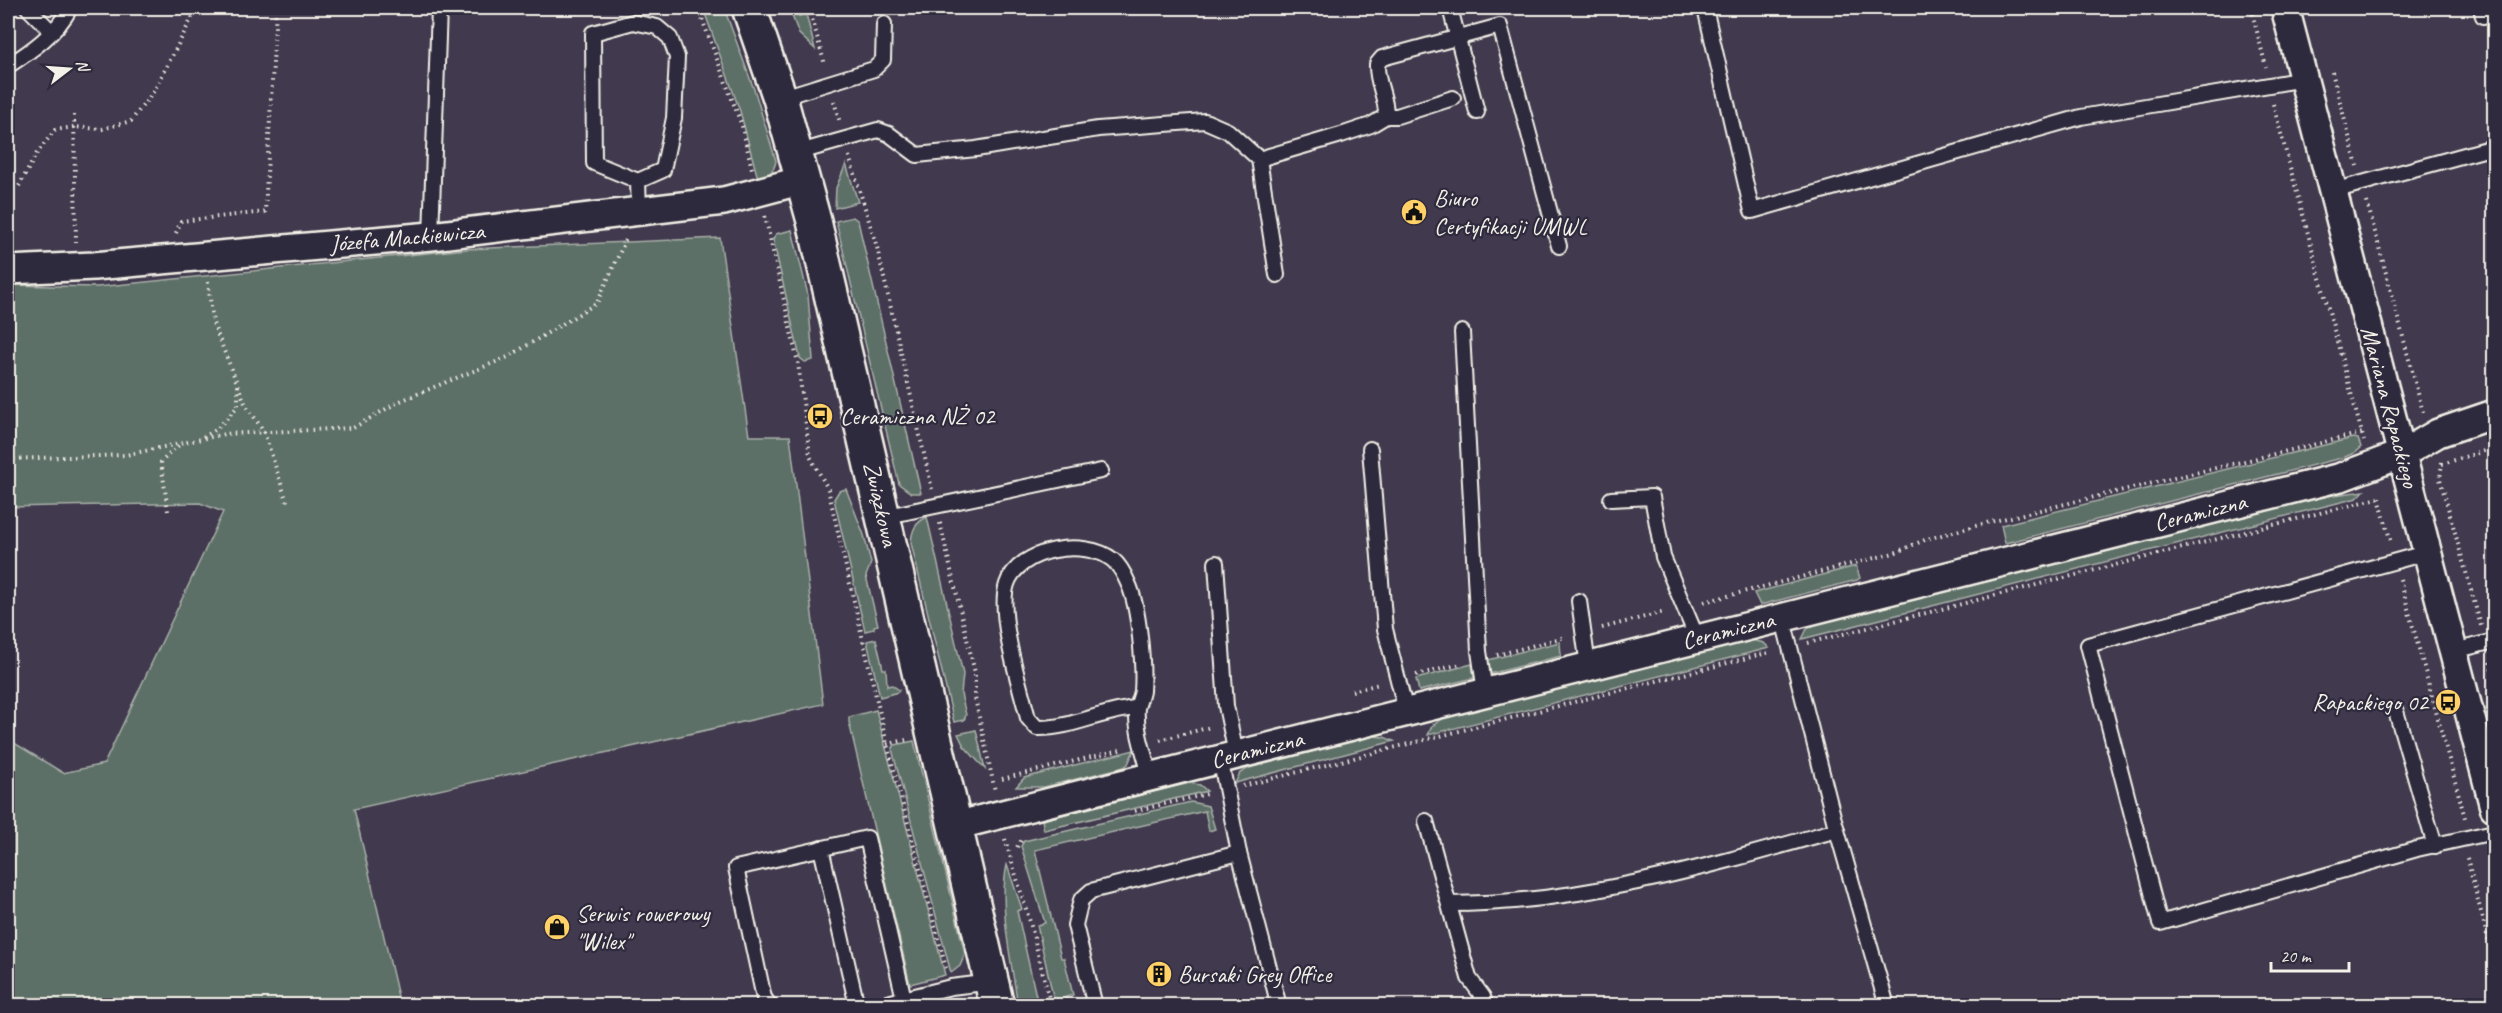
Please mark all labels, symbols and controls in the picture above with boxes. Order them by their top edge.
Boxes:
north arrow [39,39,99,99]
text: N [71,57,94,76]
place label: Biuro Certyfikacji UMWL [1434,183,1588,241]
public building icon: Biuro Certyfikacji UMWL [1399,197,1429,227]
street label: Józefa Mackiewicza [328,215,487,259]
street label: Mariana Rapackiego [2354,323,2426,492]
bus stop icon: Ceramiczna NŻ 02 [805,401,835,431]
place label: Ceramiczna NŻ 02 [840,401,997,431]
street label: Związkowa [857,459,906,551]
street label: Ceramiczna [2151,486,2251,538]
street label: Ceramiczna [1679,604,1779,656]
place label: Rapackiego 02 [2312,687,2430,717]
bus stop icon: Rapackiego 02 [2433,687,2463,717]
street label: Ceramiczna [1208,723,1308,775]
place label: Serwis rowerowy "Wilex" [576,898,711,956]
shop icon: Serwis rowerowy "Wilex" [542,912,572,942]
scale bar [2271,935,2349,973]
text: 20 m [2280,945,2313,967]
building icon: Bursaki Grey Office [1144,959,1174,989]
place label: Bursaki Grey Office [1178,959,1334,989]

